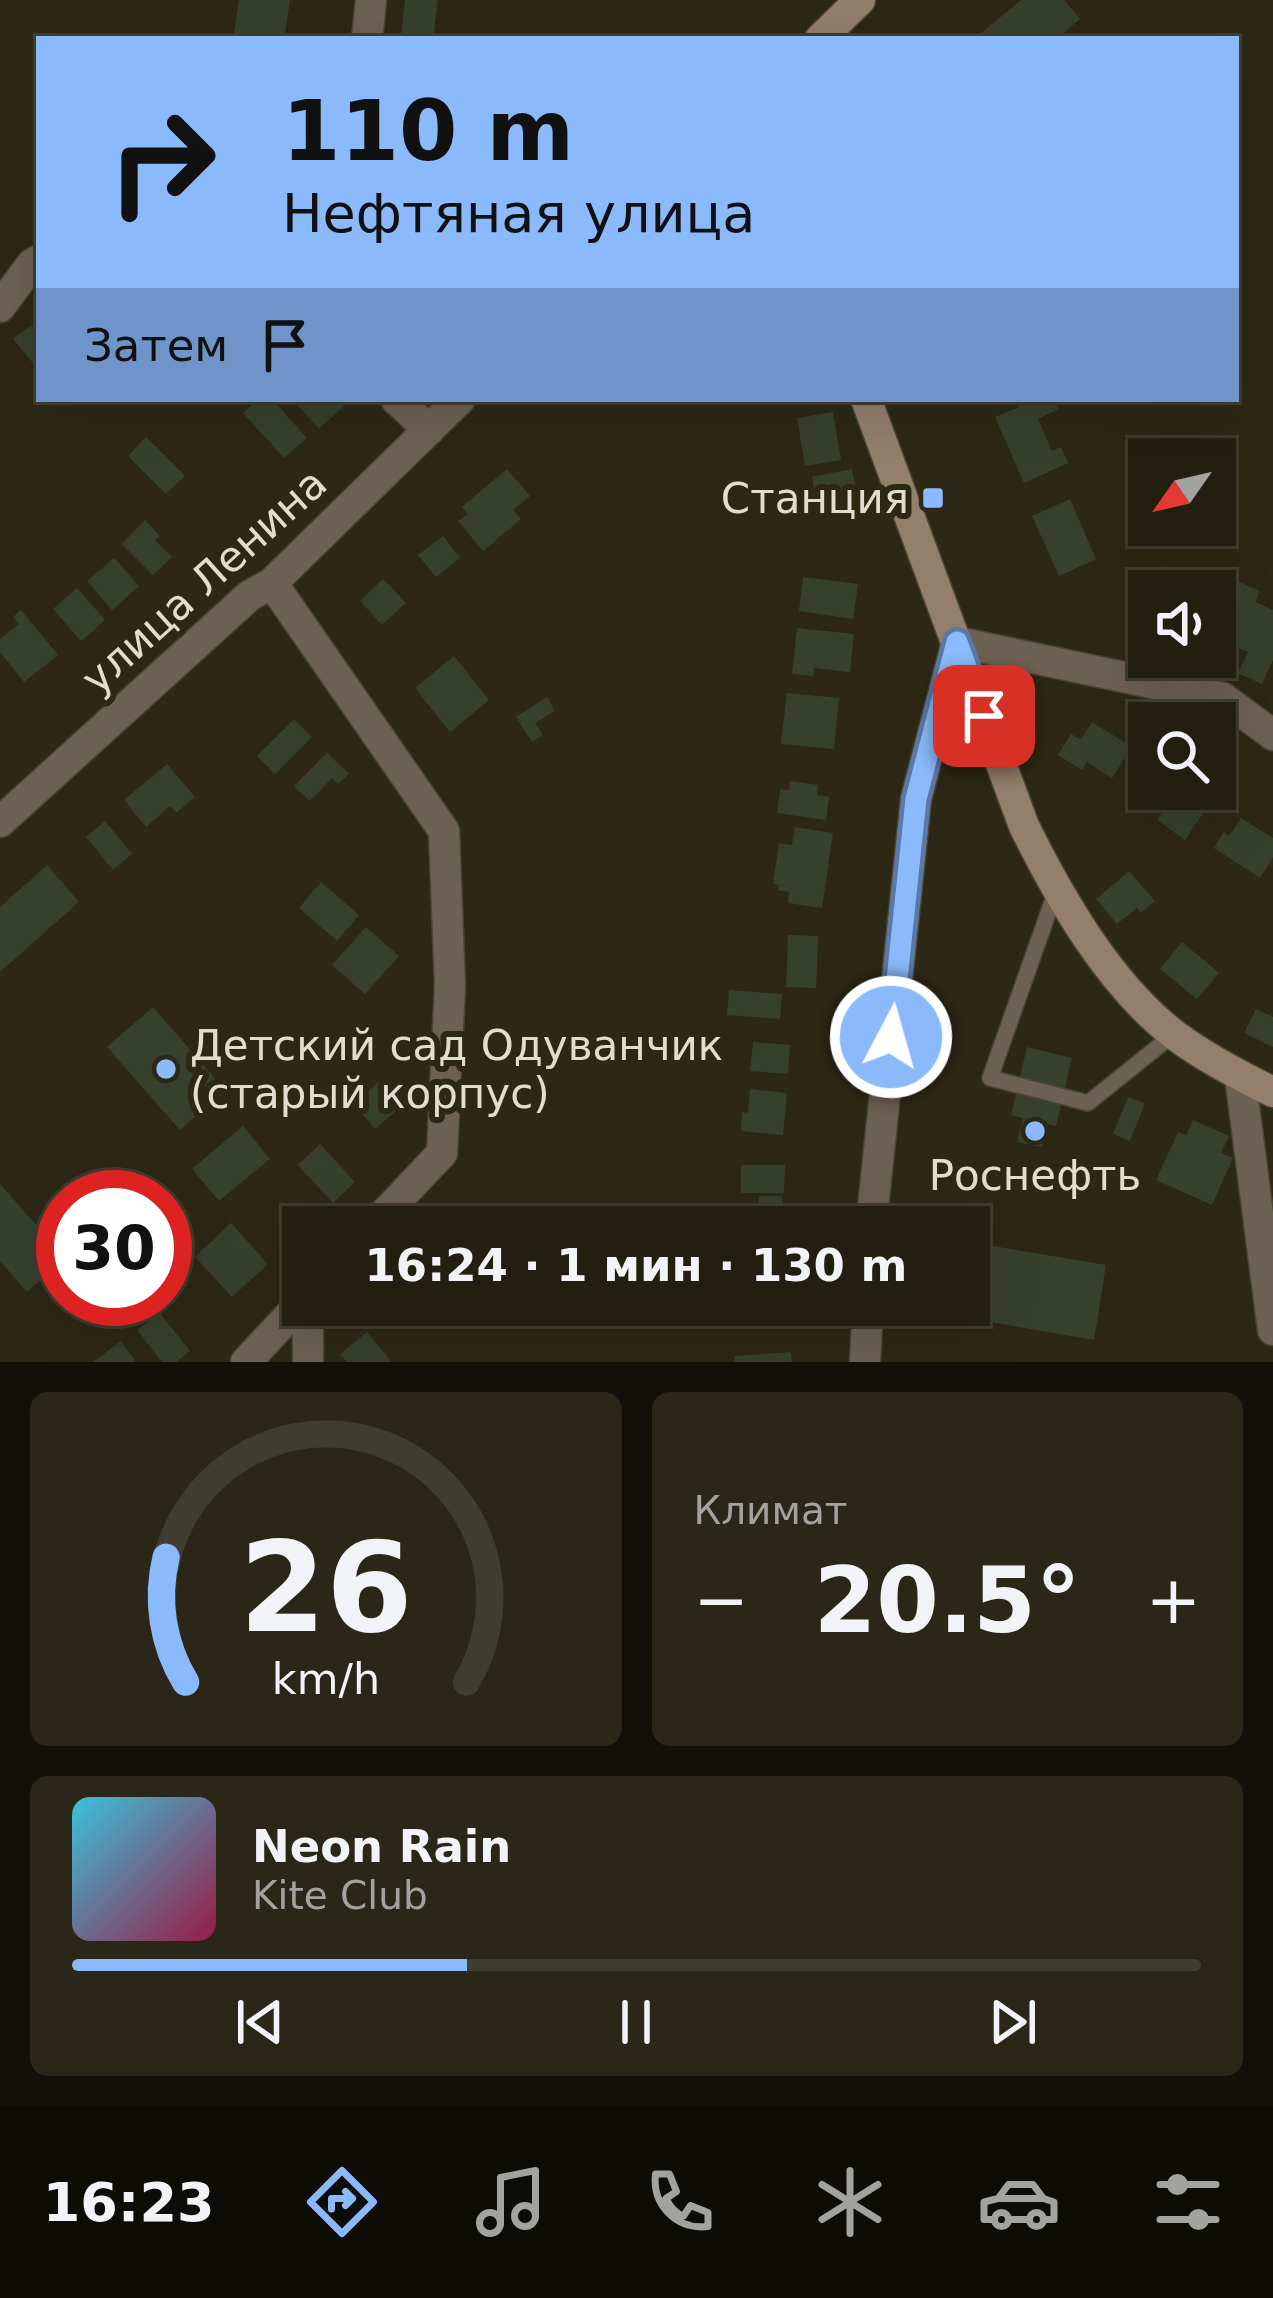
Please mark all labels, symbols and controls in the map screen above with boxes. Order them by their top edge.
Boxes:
text: 110 m [282,82,574,180]
icon: right [84,84,240,240]
text: Нефтяная улица [282,182,755,245]
icon: arrive [252,312,318,378]
text: Затем [84,319,228,372]
north arrow [1128,438,1236,546]
map controls [1128,438,1236,810]
street label: улица Ленина [72,458,336,704]
place label: Станция [721,474,909,523]
marker: Станция [920,485,946,511]
button: sound [1128,570,1236,678]
pin [933,665,1035,767]
icon: arrive [951,683,1017,749]
button: search [1128,702,1236,810]
position arrow [828,974,954,1100]
place label: Детский сад Одуванчик (старый корпус) [190,1021,723,1118]
marker: Детский сад Одуванчик (старый корпус) [153,1056,179,1082]
marker: Роснефть [1022,1118,1048,1144]
place label: Роснефть [929,1151,1141,1200]
speed limit sign: 30 [36,1170,192,1326]
text: 16:24 · 1 мин · 130 m [365,1239,907,1292]
text: Климат [694,1488,848,1533]
text: 26 [239,1515,413,1660]
text: 20.5° [814,1548,1081,1653]
text: − [694,1562,749,1639]
text: + [1146,1562,1201,1639]
text: km/h [272,1654,380,1704]
text: Neon Rain [252,1820,511,1873]
text: Kite Club [252,1873,428,1918]
icon: previous [227,1989,293,2055]
icon: pause [603,1989,669,2055]
icon: next [980,1989,1046,2055]
icon: directions [300,2160,384,2244]
icon: music [469,2160,553,2244]
icon: phone [638,2160,722,2244]
icon: climate [808,2160,892,2244]
icon: car [977,2160,1061,2244]
icon: filters [1146,2160,1230,2244]
text: 16:23 [43,2171,215,2234]

